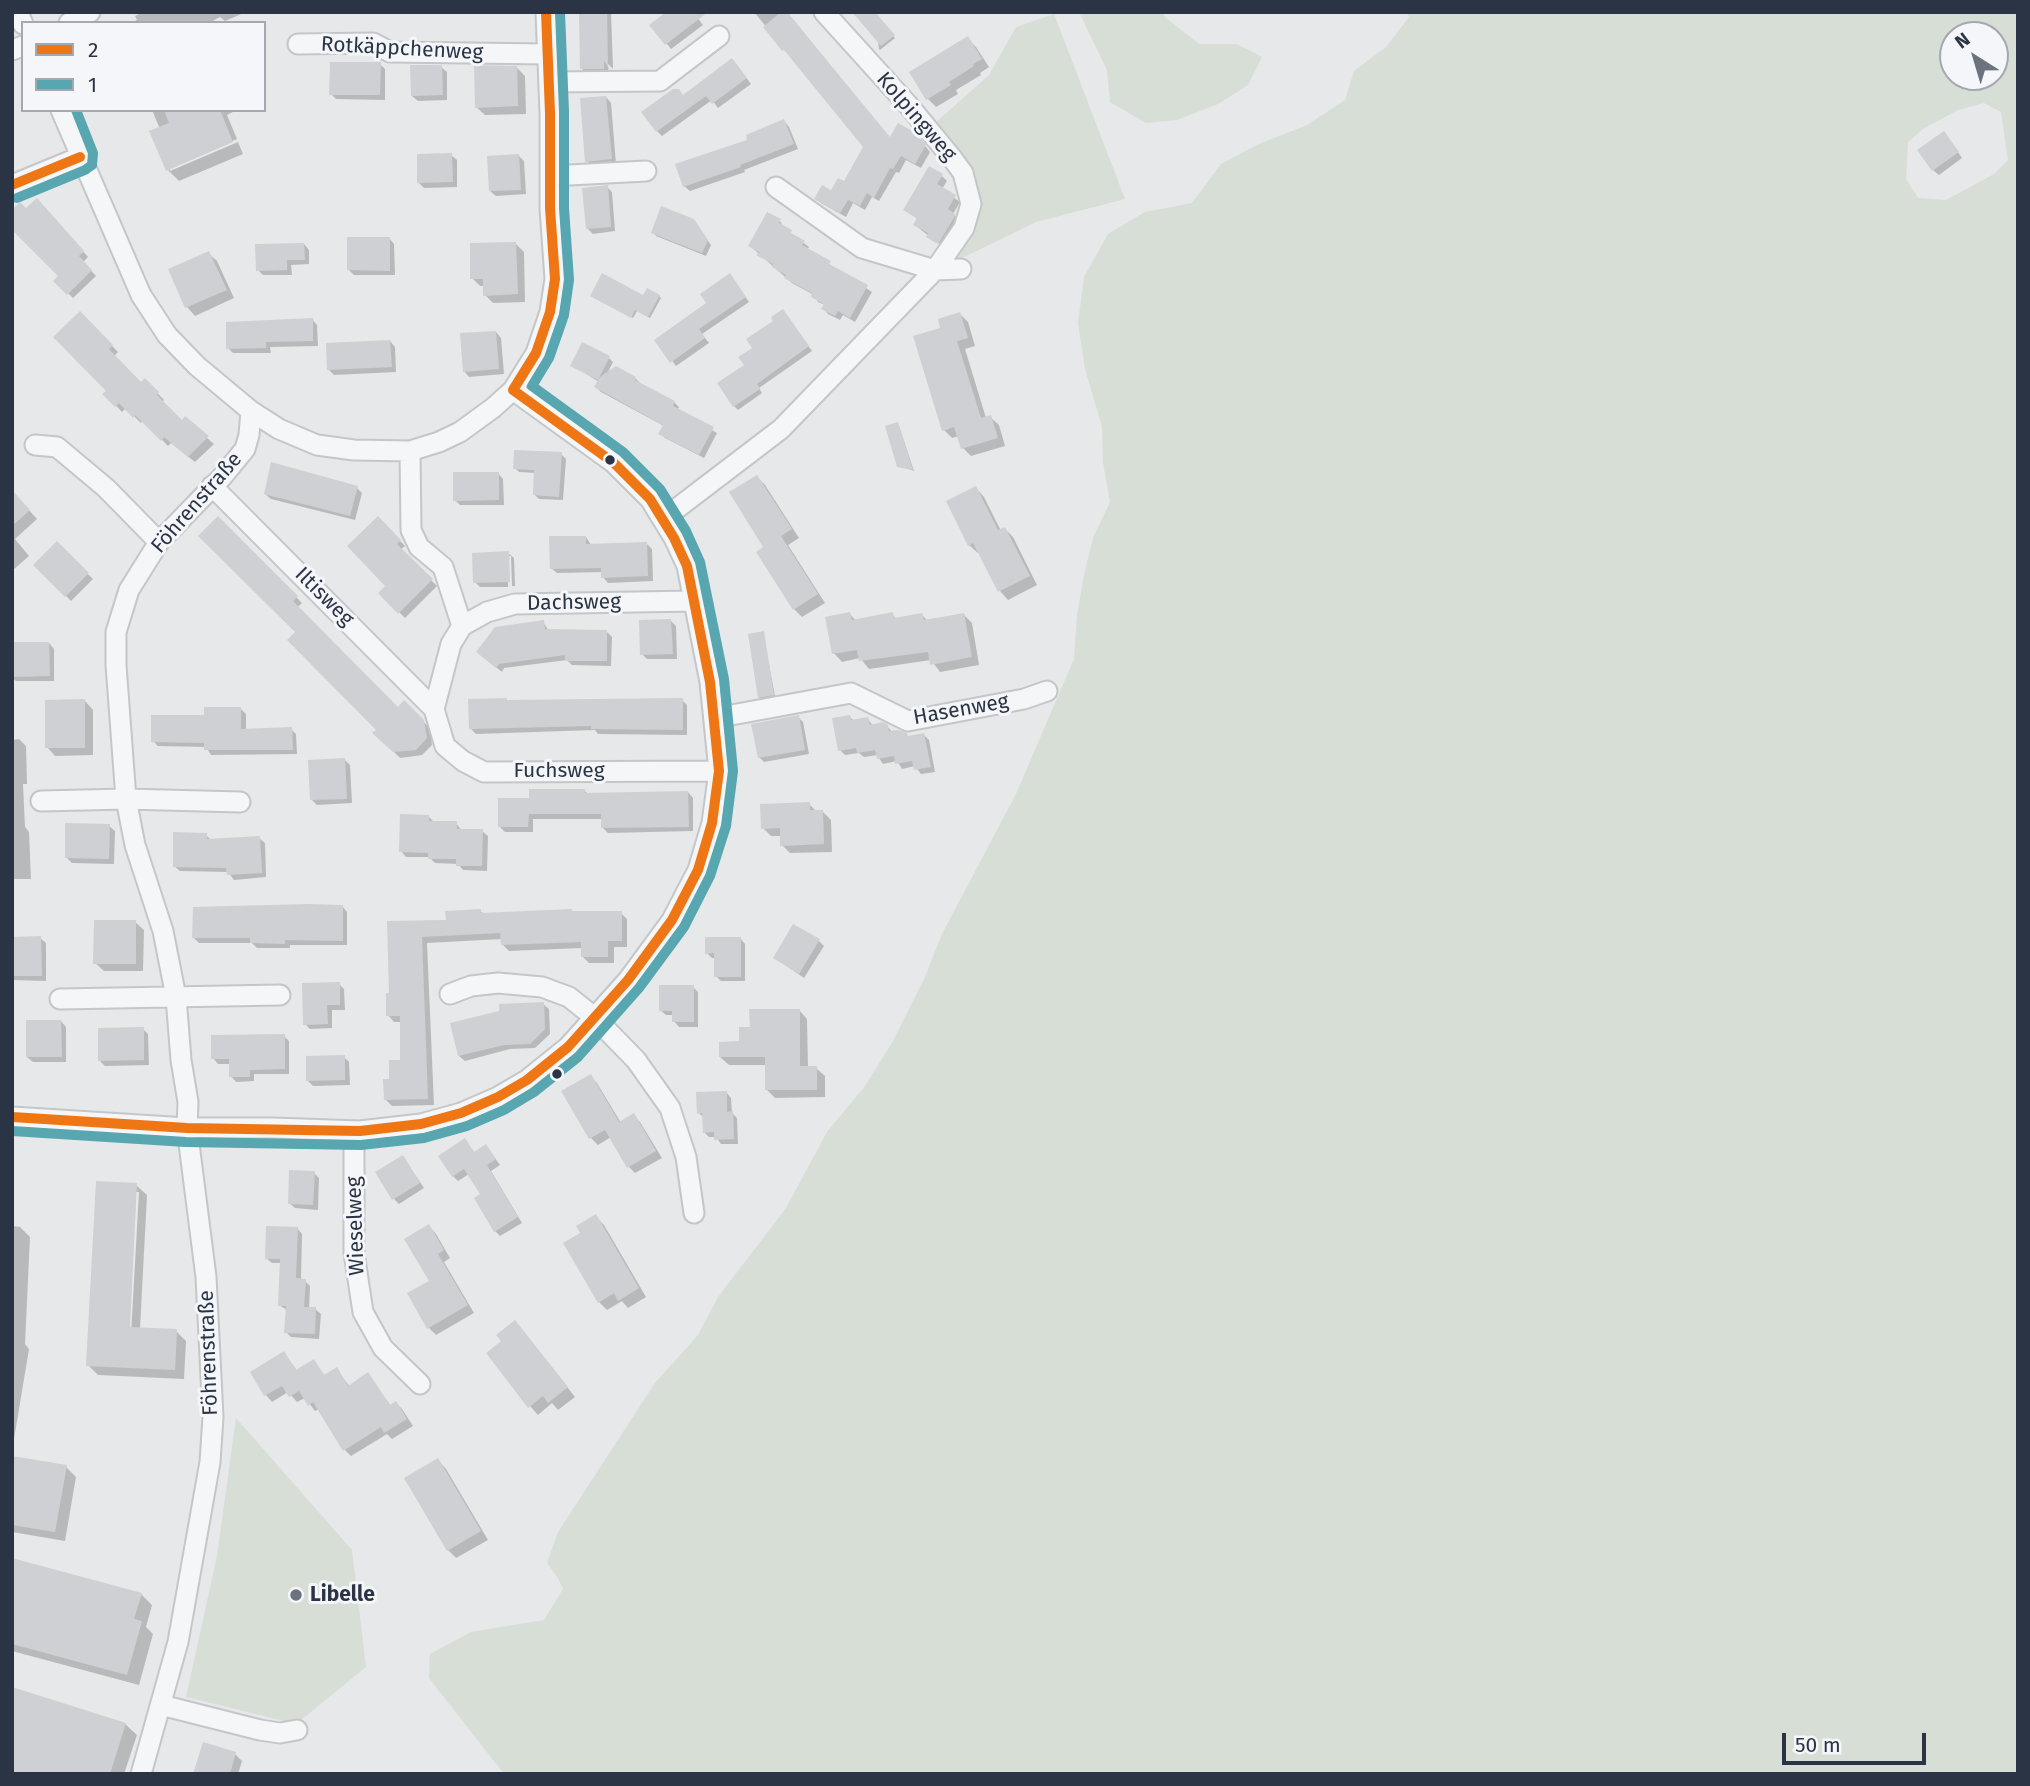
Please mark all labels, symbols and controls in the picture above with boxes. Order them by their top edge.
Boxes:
legend [21,21,266,112]
north arrow [1939,21,2009,91]
text: N [1950,27,1974,53]
street label: Rotkäppchenweg [320,32,484,66]
text: 2 [88,37,98,63]
street label: Kolpingweg [871,67,961,167]
text: 1 [88,72,97,98]
street label: Föhrenstraße [146,447,248,559]
unlabelled marker [603,453,617,467]
street label: Iltisweg [289,562,359,632]
street label: Dachsweg [527,590,621,616]
street label: Hasenweg [911,689,1011,731]
street label: Fuchsweg [513,758,605,784]
unlabelled marker [550,1067,564,1081]
street label: Wieselweg [342,1176,370,1276]
street label: Föhrenstraße [194,1290,224,1416]
place label: Libelle [310,1582,375,1608]
marker: Libelle [288,1587,304,1603]
scale bar [1785,1720,1928,1764]
text: 50 m [1795,1732,1841,1758]

